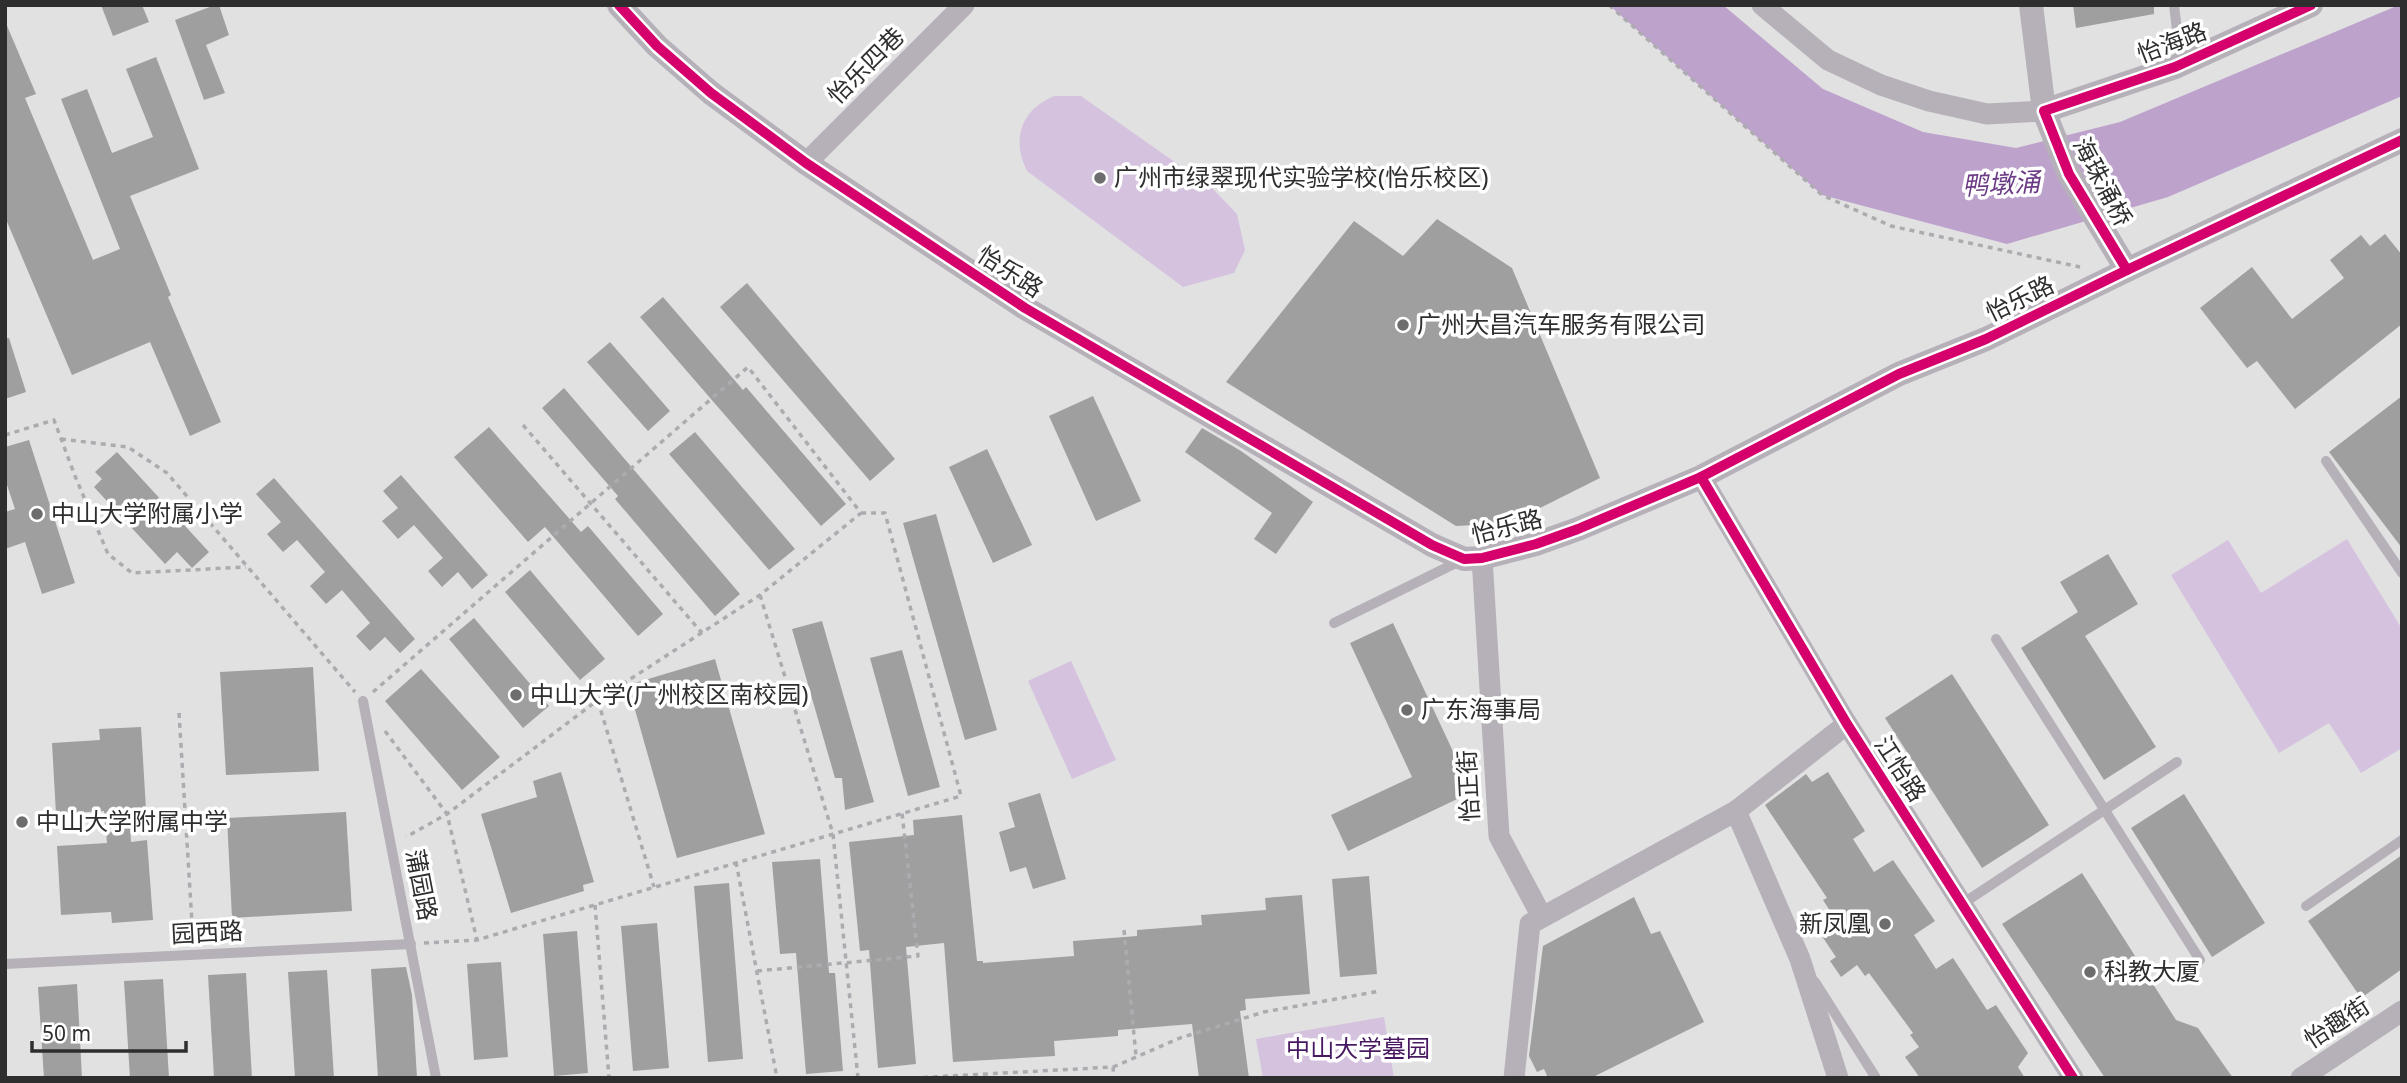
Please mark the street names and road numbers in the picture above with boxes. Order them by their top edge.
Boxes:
street label: 怡海路 [2132,13,2211,70]
street label: 怡乐四巷 [819,19,911,111]
street label: 海珠涌桥 [2066,131,2140,231]
street label: 怡乐路 [972,237,1050,304]
street label: 怡乐路 [1980,267,2059,328]
street label: 怡乐路 [1468,501,1546,550]
street label: 江怡路 [1868,729,1935,807]
street label: 怡正街 [1449,749,1486,823]
street label: 蒲园路 [399,846,446,923]
street label: 园西路 [170,913,244,950]
street label: 怡趣街 [2297,988,2375,1055]

